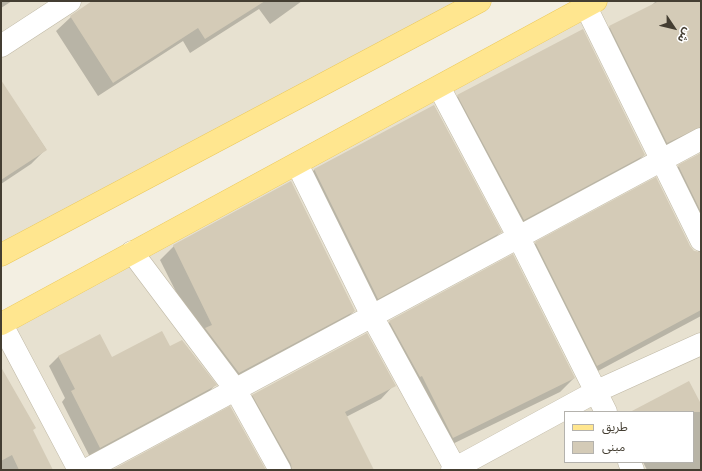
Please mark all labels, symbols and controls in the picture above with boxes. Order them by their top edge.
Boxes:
north arrow [654,8,694,48]
text: ش [675,25,694,45]
legend [564,411,694,463]
text: طريق [602,420,628,434]
text: مبنى [602,440,625,454]

